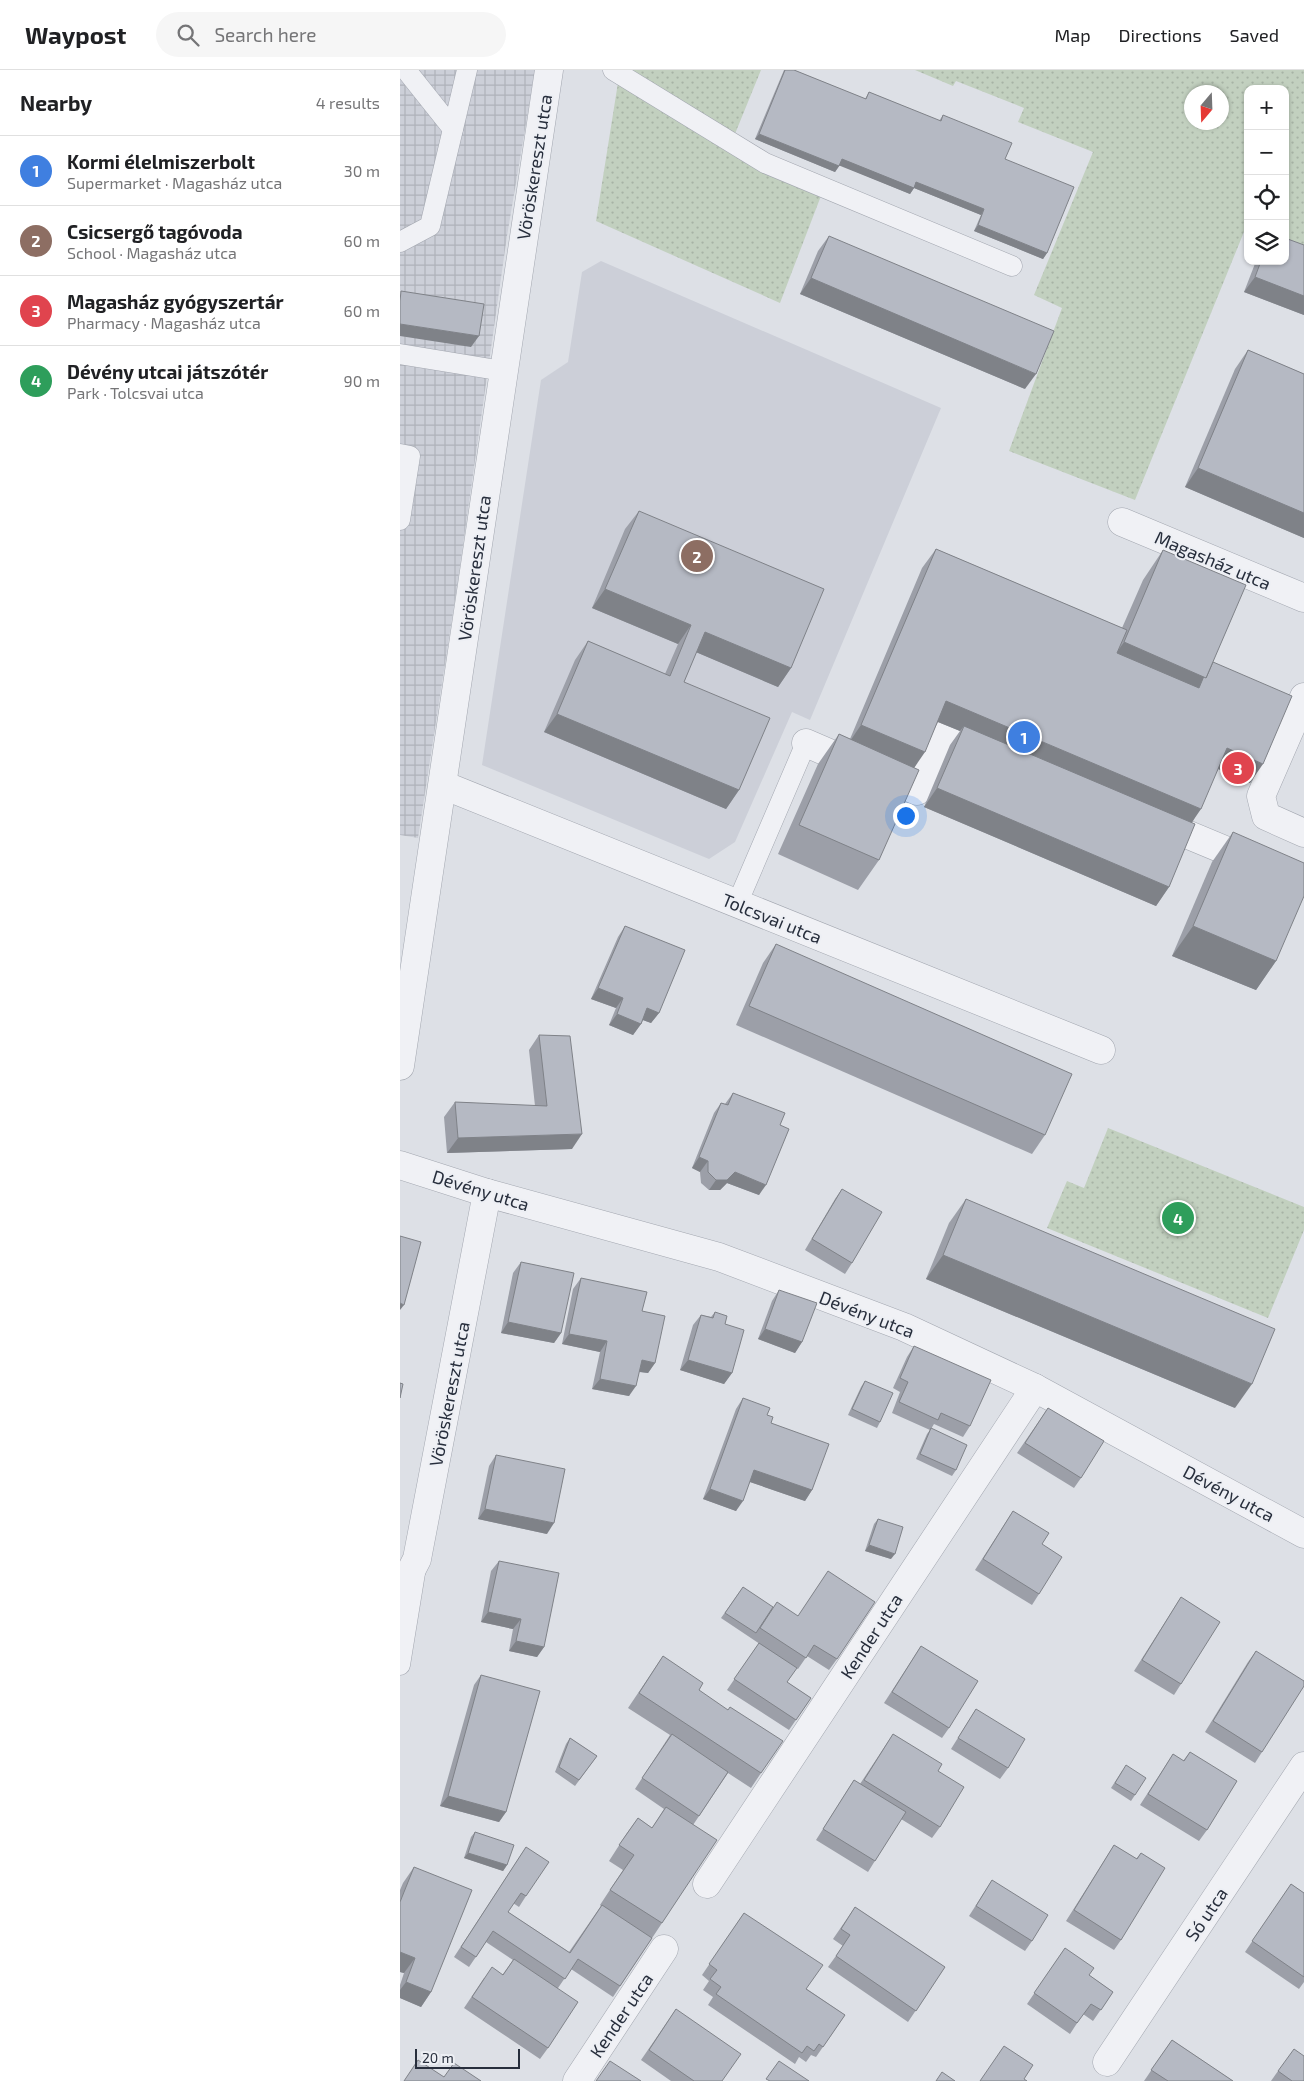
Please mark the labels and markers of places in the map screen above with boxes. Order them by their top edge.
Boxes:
pin: 2 [681,537,713,575]
pin: 1 [1008,718,1040,756]
pin: 3 [1222,749,1254,787]
pin: 4 [1162,1199,1194,1237]

